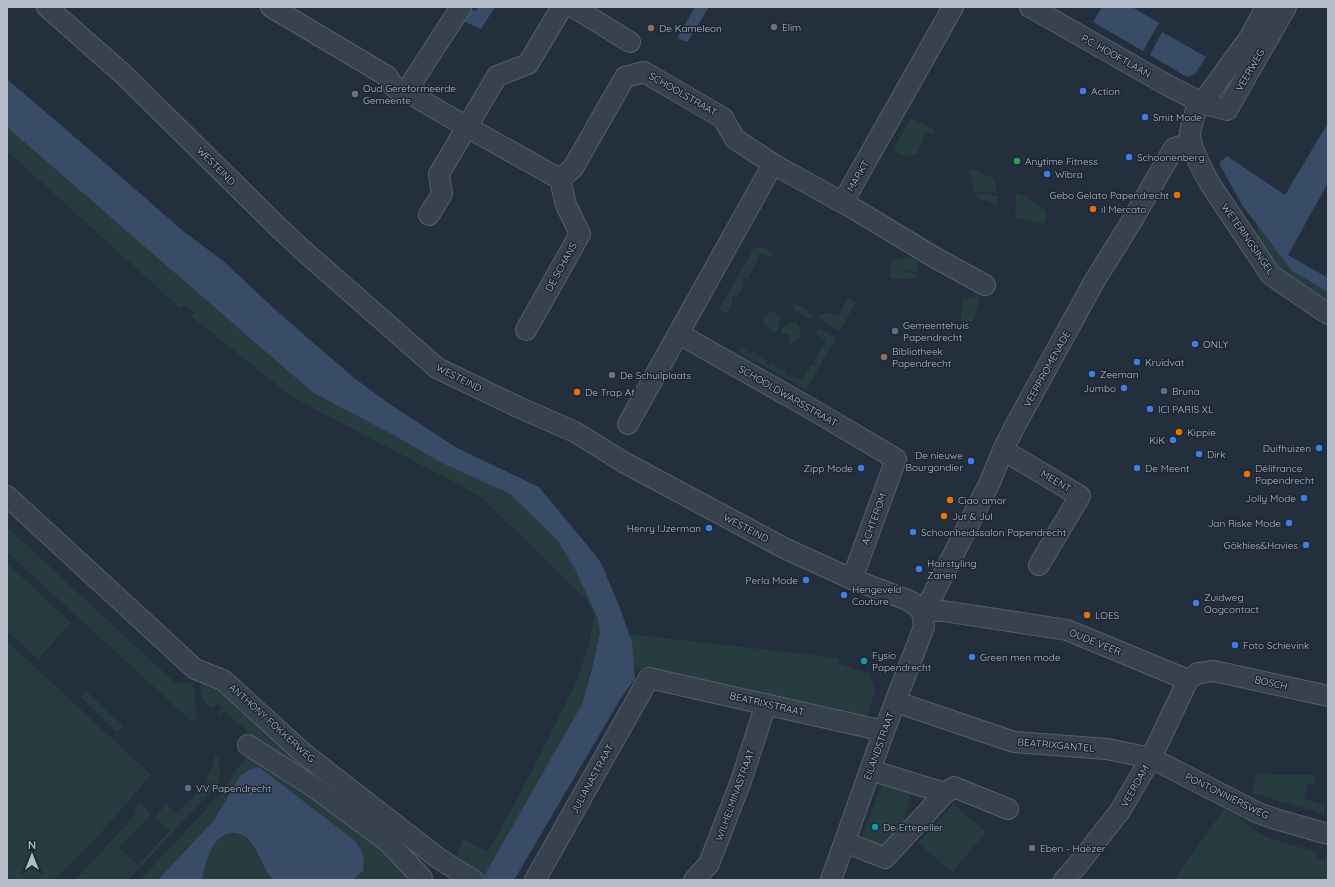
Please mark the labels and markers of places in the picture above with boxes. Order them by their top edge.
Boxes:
place label: Elim [782,21,801,34]
place label: De Kameleon [659,22,722,35]
marker: Elim [769,22,779,32]
marker: De Kameleon [646,23,656,33]
place label: Oud Gereformeerde Gemeente [363,82,456,107]
place label: Action [1091,85,1120,98]
marker: Action [1078,86,1088,96]
marker: Oud Gereformeerde Gemeente [350,89,360,99]
place label: Smit Mode [1153,111,1202,124]
marker: Smit Mode [1140,112,1150,122]
place label: Schoonenberg [1137,151,1204,164]
marker: Schoonenberg [1124,152,1134,162]
place label: Anytime Fitness [1025,155,1098,168]
marker: Anytime Fitness [1012,156,1022,166]
place label: Wibra [1055,168,1083,181]
marker: Wibra [1042,169,1052,179]
place label: Gebo Gelato Papendrecht [1049,189,1170,202]
marker: Gebo Gelato Papendrecht [1172,190,1182,200]
place label: il Mercato [1101,203,1146,216]
marker: il Mercato [1088,204,1098,214]
place label: Gemeentehuis Papendrecht [903,319,969,344]
marker: Gemeentehuis Papendrecht [890,326,900,336]
place label: ONLY [1203,338,1229,351]
marker: ONLY [1190,339,1200,349]
place label: Bibliotheek Papendrecht [892,345,952,370]
marker: Bibliotheek Papendrecht [879,352,889,362]
place label: Kruidvat [1145,356,1185,369]
marker: Kruidvat [1132,357,1142,367]
place label: Zeeman [1100,368,1139,381]
place label: De Schuilplaats [620,369,691,382]
marker: Zeeman [1087,369,1097,379]
marker: De Schuilplaats [607,370,617,380]
place label: Jumbo [1083,382,1116,395]
marker: Jumbo [1119,383,1129,393]
place label: Bruna [1172,385,1200,398]
place label: De Trap Af [585,386,635,399]
marker: Bruna [1159,386,1169,396]
marker: De Trap Af [572,387,582,397]
place label: ICI PARIS XL [1158,403,1214,416]
marker: ICI PARIS XL [1145,404,1155,414]
place label: Kippie [1187,426,1216,439]
marker: Kippie [1174,427,1184,437]
place label: KiK [1149,434,1165,447]
marker: KiK [1168,435,1178,445]
place label: Duifhuizen [1263,442,1311,455]
marker: Duifhuizen [1314,443,1324,453]
place label: Dirk [1207,448,1226,461]
place label: De nieuwe Bourgondier [906,449,963,474]
marker: Dirk [1194,449,1204,459]
marker: De nieuwe Bourgondier [966,456,976,466]
place label: Zipp Mode [804,462,853,475]
place label: De Meent [1145,462,1190,475]
place label: Délifrance Papendrecht [1255,462,1315,487]
marker: Zipp Mode [856,463,866,473]
marker: De Meent [1132,463,1142,473]
marker: Délifrance Papendrecht [1242,469,1252,479]
place label: Jolly Mode [1245,492,1296,505]
marker: Jolly Mode [1299,493,1309,503]
place label: Ciao amor [958,494,1007,507]
marker: Ciao amor [945,495,955,505]
place label: Jut & Jul [952,510,993,523]
marker: Jut & Jul [939,511,949,521]
place label: Jan Riske Mode [1208,517,1281,530]
marker: Jan Riske Mode [1284,518,1294,528]
place label: Henry IJzerman [627,522,701,535]
marker: Henry IJzerman [704,523,714,533]
place label: Schoonheidssalon Papendrecht [921,526,1067,539]
marker: Schoonheidssalon Papendrecht [908,527,918,537]
place label: Gökhies&Havies [1224,539,1298,552]
marker: Gökhies&Havies [1301,540,1311,550]
place label: Hairstyling Zanen [927,557,976,582]
marker: Hairstyling Zanen [914,564,924,574]
place label: Perla Mode [746,574,798,587]
marker: Perla Mode [801,575,811,585]
place label: Hengeveld Couture [852,583,901,608]
marker: Hengeveld Couture [839,590,849,600]
place label: Zuidweg Oogcontact [1204,591,1259,616]
marker: Zuidweg Oogcontact [1191,598,1201,608]
place label: LOES [1095,609,1120,622]
marker: LOES [1082,610,1092,620]
place label: Foto Schievink [1243,639,1309,652]
marker: Foto Schievink [1230,640,1240,650]
place label: Fysio Papendrecht [872,649,932,674]
place label: Green men mode [980,651,1061,664]
marker: Green men mode [967,652,977,662]
marker: Fysio Papendrecht [859,656,869,666]
place label: VV Papendrecht [196,782,272,795]
marker: VV Papendrecht [183,783,193,793]
place label: De Ertepeller [883,821,943,834]
marker: De Ertepeller [870,822,880,832]
place label: Eben - Haëzer [1040,842,1106,855]
marker: Eben - Haëzer [1027,843,1037,853]

